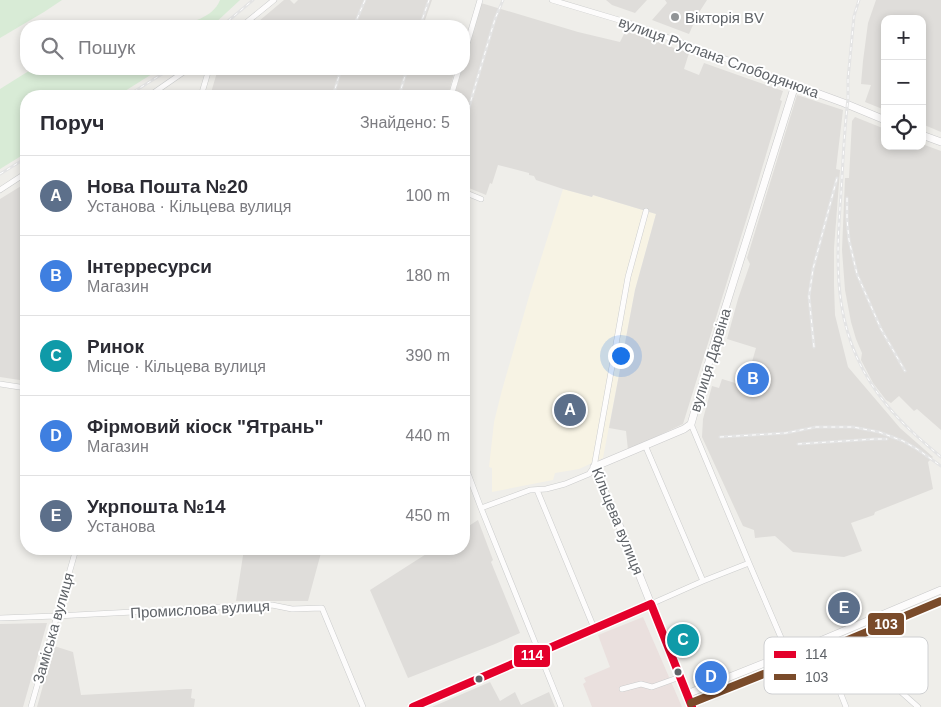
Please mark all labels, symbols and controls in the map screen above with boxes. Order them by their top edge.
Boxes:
place label: Вікторія BV [685,9,764,26]
marker: Вікторія BV [669,11,681,23]
street label: вулиця Руслана Слободянюка [617,13,822,101]
map controls [881,15,926,150]
button: + [881,15,926,60]
search box [20,20,470,75]
icon: search [38,34,66,62]
text: Пошук [78,37,135,58]
button: − [881,60,926,105]
button: locate [881,105,926,150]
text: Поруч [40,111,104,134]
text: Знайдено: 5 [360,114,450,131]
text: Нова Пошта №20 [87,176,248,197]
text: A [50,187,62,204]
text: 100 m [406,187,450,204]
text: Установа · Кільцева вулиця [87,198,291,215]
text: Інтерресурси [87,256,212,277]
text: B [50,267,62,284]
text: 180 m [406,267,450,284]
text: Магазин [87,278,149,295]
street label: вулиця Дарвіна [686,305,734,414]
text: Ринок [87,336,144,357]
your location [608,343,634,369]
text: C [50,347,62,364]
text: 390 m [406,347,450,364]
text: Місце · Кільцева вулиця [87,358,266,375]
pin: B [737,360,769,398]
pin: A [554,391,586,429]
text: Фірмовий кіоск "Ятрань" [87,416,323,437]
text: D [50,427,62,444]
text: 440 m [406,427,450,444]
text: Магазин [87,438,149,455]
street label: Кільцева вулиця [589,465,647,577]
text: Укрпошта №14 [87,496,226,517]
text: E [51,507,61,524]
text: 450 m [406,507,450,524]
text: Установа [87,518,155,535]
street label: Заміська вулиця [29,571,77,685]
pin: E [828,589,860,627]
street label: Промислова вулиця [130,597,270,621]
line badge: 103 [867,612,905,636]
text: 103 [874,616,898,632]
pin: C [667,621,699,659]
legend [764,637,928,694]
line badge: 114 [513,644,551,668]
text: 114 [805,646,828,662]
text: 114 [521,647,544,663]
pin: D [695,658,727,696]
unlabelled marker [673,667,683,677]
text: 103 [805,669,829,685]
unlabelled marker [474,674,484,684]

